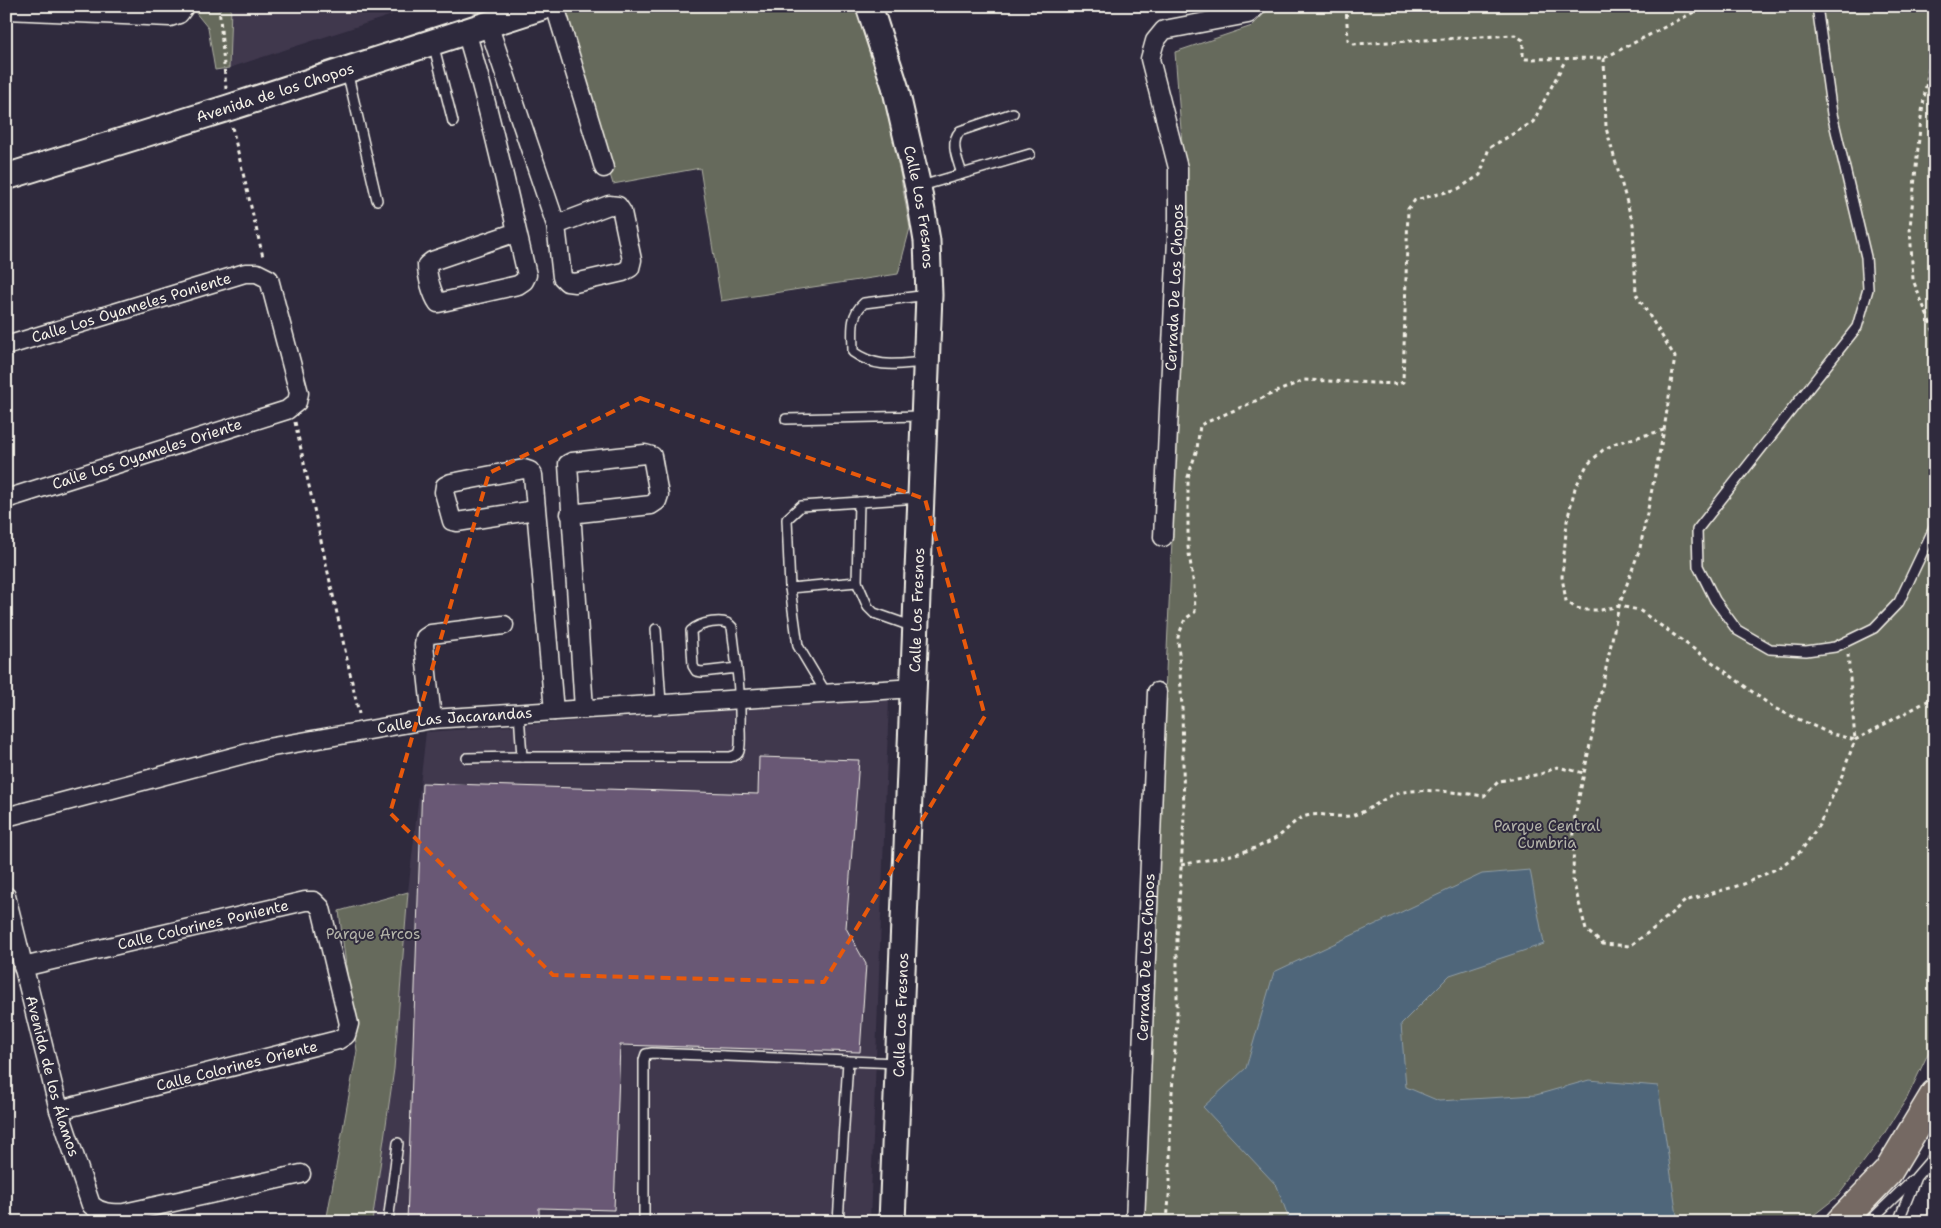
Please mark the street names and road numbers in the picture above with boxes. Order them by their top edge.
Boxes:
street label: Avenida de los Chopos [194,58,357,127]
street label: Calle Los Fresnos [899,144,938,269]
street label: Cerrada De Los Chopos [1161,203,1188,372]
street label: Calle Los Oyameles Poniente [29,268,234,348]
street label: Calle Los Oyameles Oriente [50,414,244,494]
street label: Calle Los Fresnos [905,547,929,673]
street label: Calle Las Jacarandas [375,703,533,738]
street label: Cerrada De Los Chopos [1133,873,1159,1041]
street label: Calle Colorines Poniente [116,895,291,955]
street label: Calle Los Fresnos [889,952,913,1078]
street label: Avenida de los Álamos [21,993,84,1159]
street label: Calle Colorines Oriente [154,1036,320,1096]

